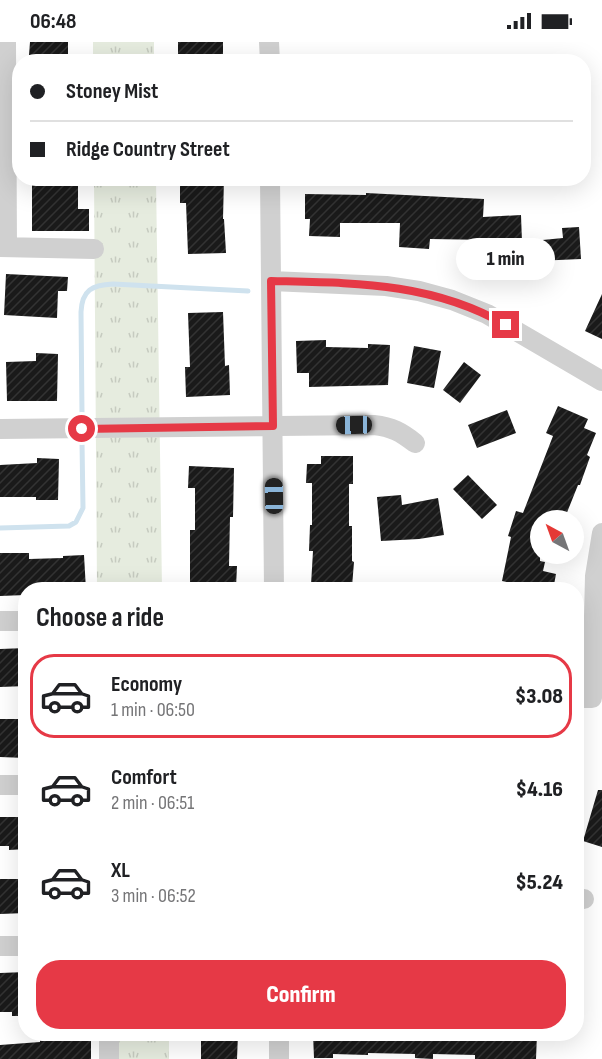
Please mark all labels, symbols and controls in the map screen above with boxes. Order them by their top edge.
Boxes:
text: 06:48 [30,8,76,35]
text: Stoney Mist [66,78,158,105]
text: Ridge Country Street [66,136,230,163]
callout: 1 min [456,238,556,280]
text: 1 min [486,247,525,271]
route end [492,311,519,338]
route start [68,415,95,442]
car [336,416,372,434]
car [265,478,283,514]
north arrow [530,510,584,564]
map controls [530,510,584,564]
text: Choose a ride [36,602,164,634]
icon: car [39,669,93,723]
text: Economy [111,671,182,698]
text: $3.08 [515,683,563,710]
text: 1 min · 06:50 [111,698,195,722]
icon: car [39,762,93,816]
text: Comfort [111,764,177,791]
text: $4.16 [516,776,563,803]
text: 2 min · 06:51 [111,791,194,815]
icon: car [39,855,93,909]
text: XL [111,857,130,884]
text: $5.24 [515,869,563,896]
text: 3 min · 06:52 [111,884,196,908]
button: Confirm [36,960,566,1029]

